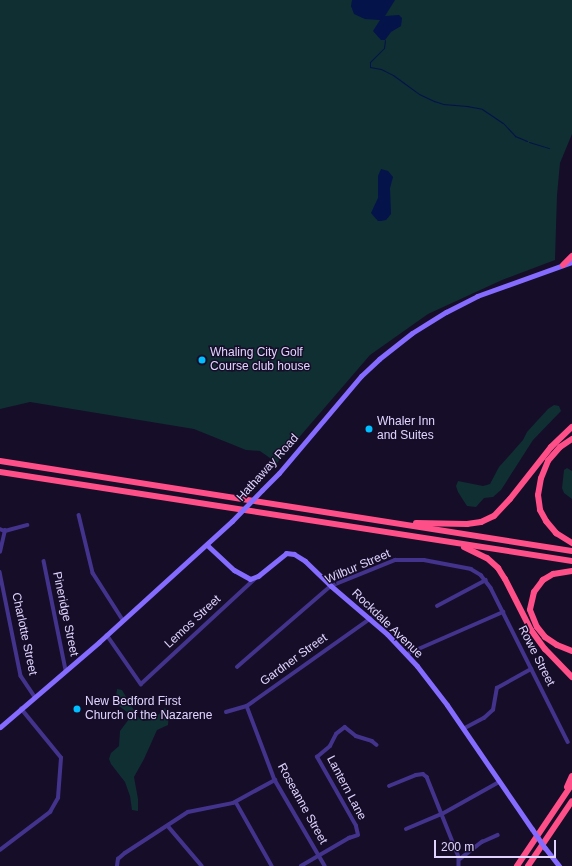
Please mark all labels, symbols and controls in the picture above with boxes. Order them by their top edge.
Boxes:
place label: Whaling City Golf Course club house [210,346,310,374]
marker: Whaling City Golf Course club house [197,355,207,365]
place label: Whaler Inn and Suites [377,415,435,443]
marker: Whaler Inn and Suites [364,424,374,434]
street label: Hathaway Road [234,431,302,505]
street label: Wilbur Street [323,547,393,587]
street label: Pineridge Street [49,570,81,658]
street label: Rockdale Avenue [348,586,426,662]
street label: Charlotte Street [8,591,40,677]
street label: Lemos Street [162,592,224,652]
street label: Rowe Street [515,623,557,689]
street label: Gardner Street [258,631,330,689]
place label: New Bedford First Church of the Nazarene [85,695,212,723]
marker: New Bedford First Church of the Nazarene [72,704,82,714]
street label: Lantern Lane [323,753,369,823]
street label: Roseanne Street [274,761,330,847]
scale bar [436,832,558,858]
text: 200 m [441,840,474,854]

